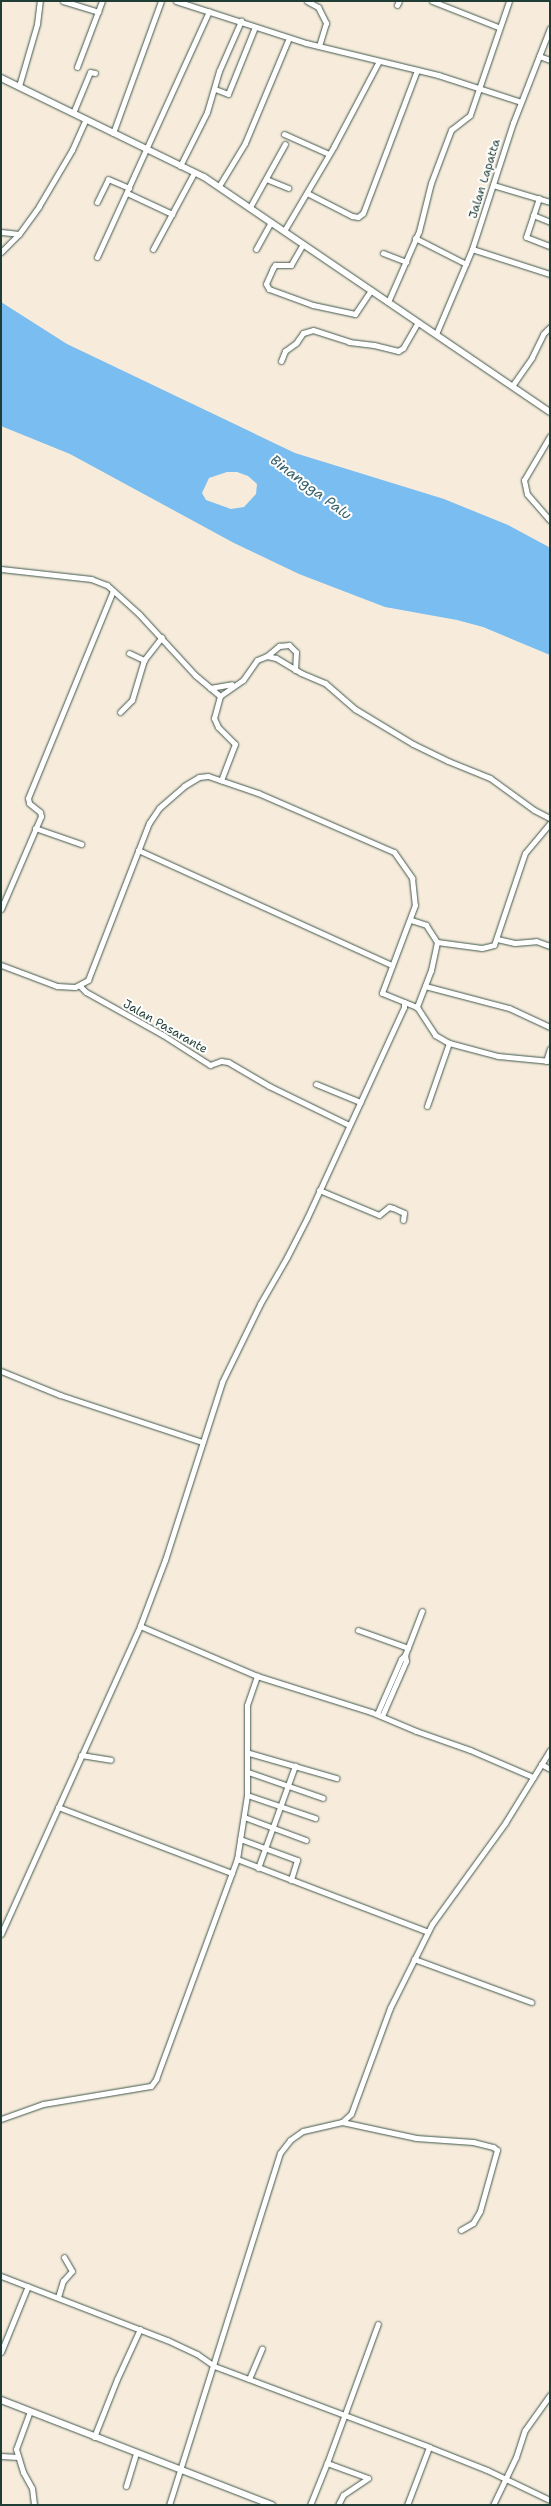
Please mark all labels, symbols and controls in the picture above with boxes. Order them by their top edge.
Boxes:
street label: Jalan Lapatta [466,138,504,220]
water label: Binangga Palu [267,451,355,523]
street label: Jalan Pasarante [120,997,210,1057]

